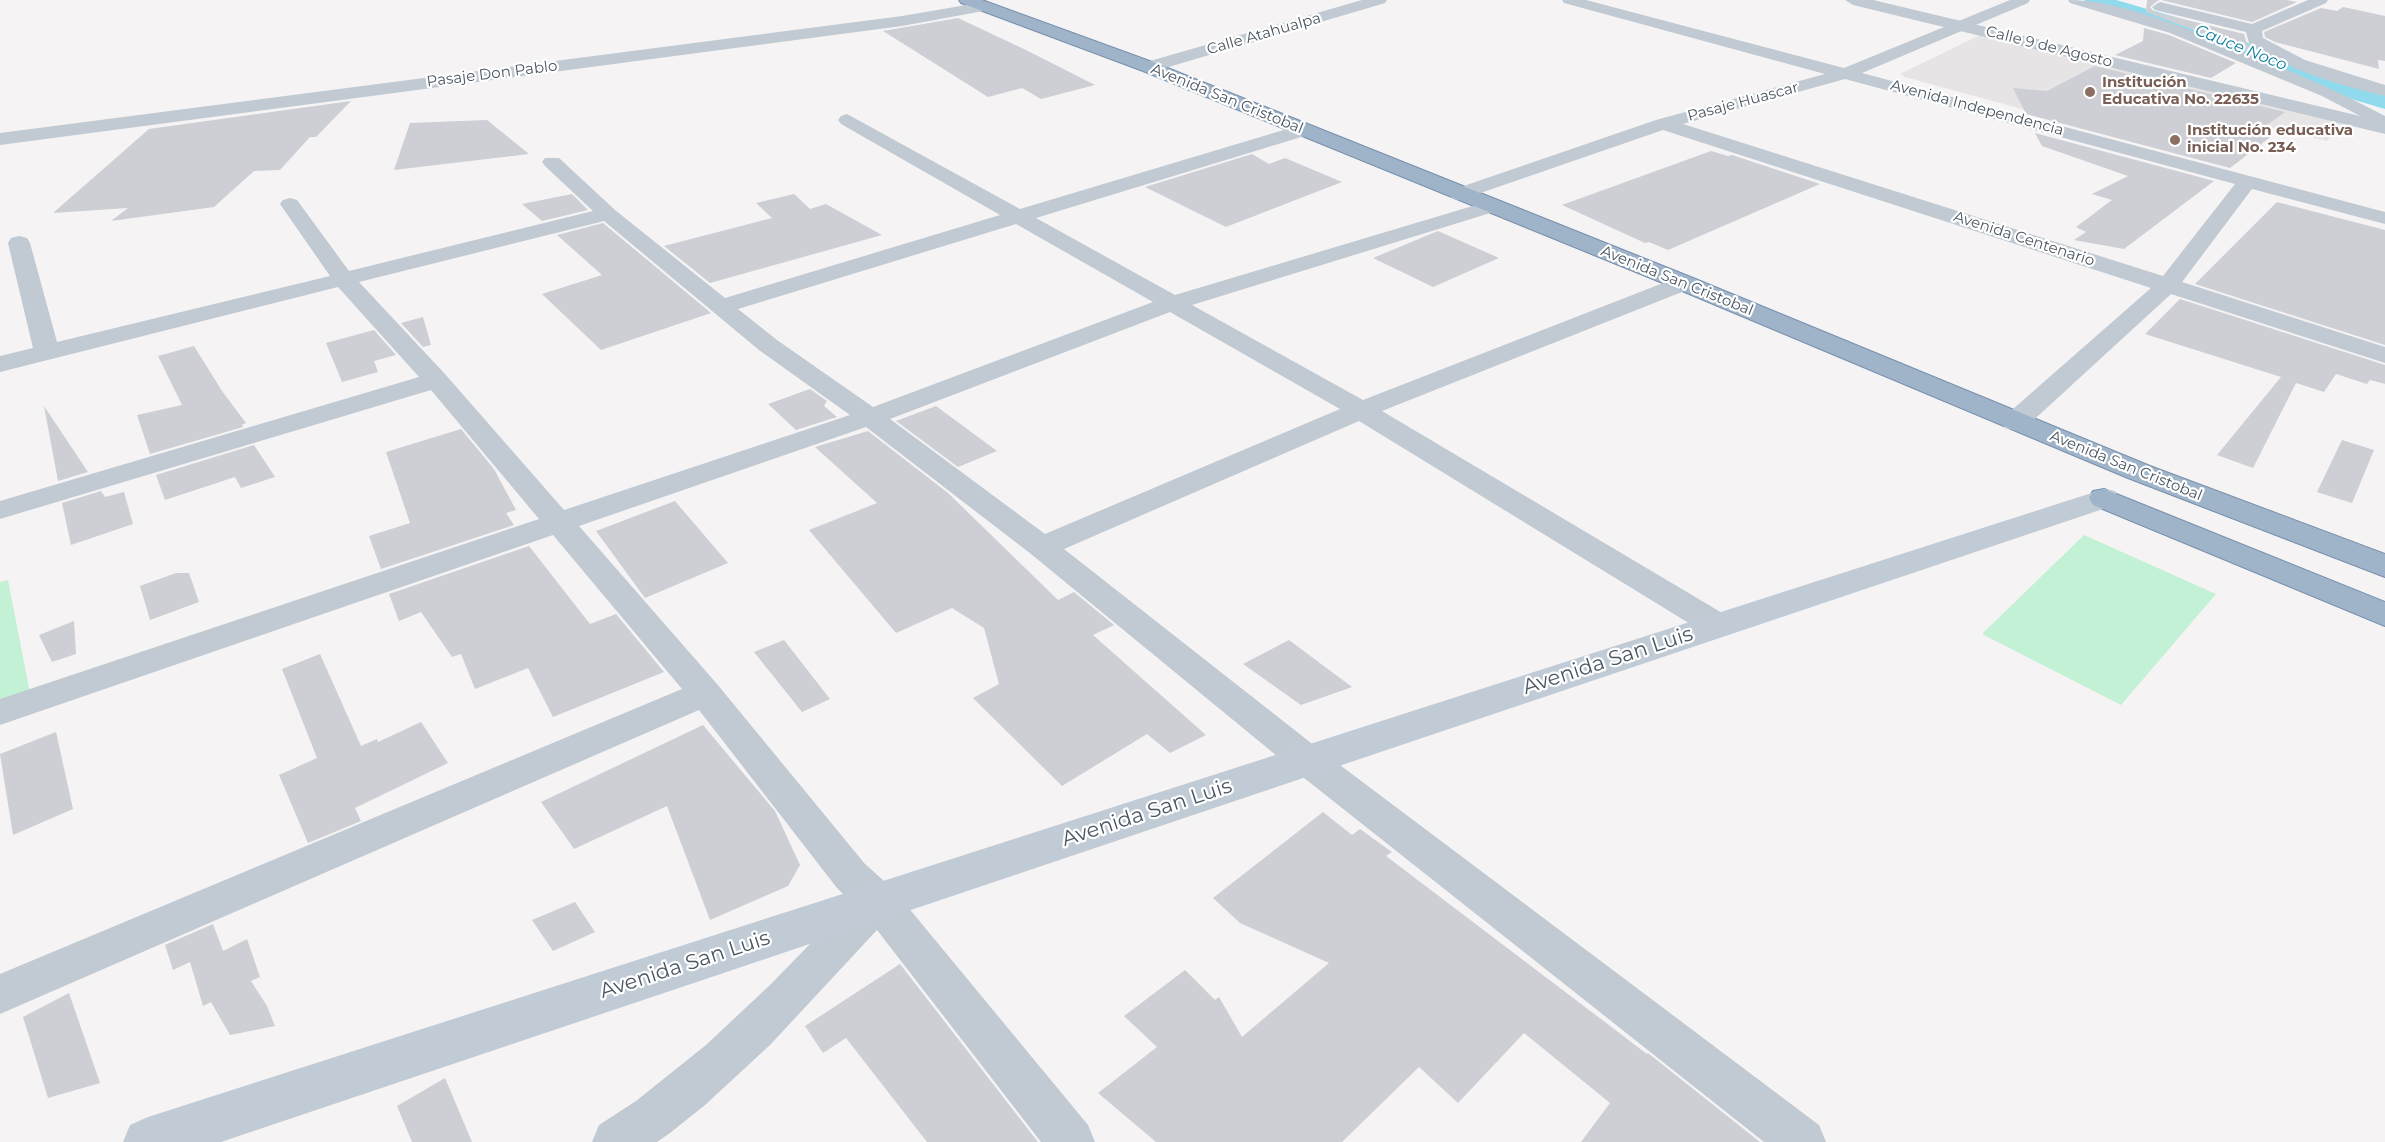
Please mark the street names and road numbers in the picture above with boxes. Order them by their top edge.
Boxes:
street label: Calle Atahualpa [1205,9,1323,59]
street label: Calle 9 de Agosto [1984,23,2114,71]
street label: Pasaje Don Pablo [426,57,558,91]
street label: Avenida San Cristobal [1148,60,1306,138]
street label: Avenida Independencia [1889,76,2065,140]
street label: Pasaje Huascar [1685,78,1801,126]
street label: Avenida Centenario [1951,208,2097,270]
street label: Avenida San Cristobal [1598,242,1756,320]
street label: Avenida San Cristobal [2047,427,2205,505]
street label: Avenida San Luis [1520,622,1696,700]
street label: Avenida San Luis [1059,774,1235,852]
street label: Avenida San Luis [597,926,773,1004]

